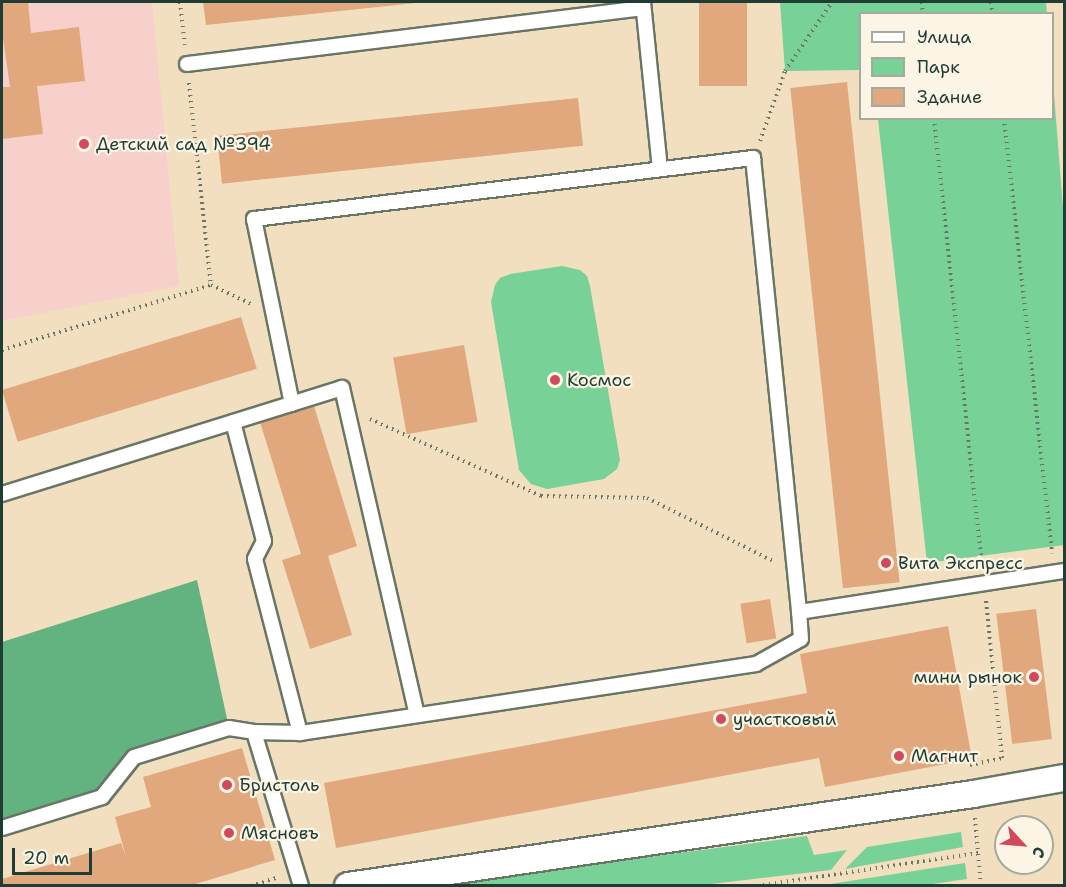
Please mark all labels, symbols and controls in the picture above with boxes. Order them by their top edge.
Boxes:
legend [859,12,1054,120]
text: Улица [917,25,971,49]
text: Парк [917,55,960,79]
text: Здание [917,85,982,109]
place label: Детский сад №394 [96,133,271,155]
marker: Детский сад №394 [77,137,91,151]
place label: Космос [567,369,631,391]
marker: Космос [548,373,562,387]
place label: Вита Экспресс [898,552,1023,574]
marker: Вита Экспресс [879,556,893,570]
place label: мини рынок [914,666,1022,688]
marker: мини рынок [1027,670,1041,684]
place label: участковый [733,708,836,730]
marker: участковый [714,712,728,726]
place label: Магнит [911,745,978,767]
marker: Магнит [892,749,906,763]
place label: Бристоль [239,774,319,796]
marker: Бристоль [220,778,234,792]
north arrow [994,815,1054,875]
place label: Мясновъ [241,822,319,844]
marker: Мясновъ [222,826,236,840]
scale bar [15,836,94,874]
text: С [1027,843,1050,861]
text: 20 m [23,846,69,870]

